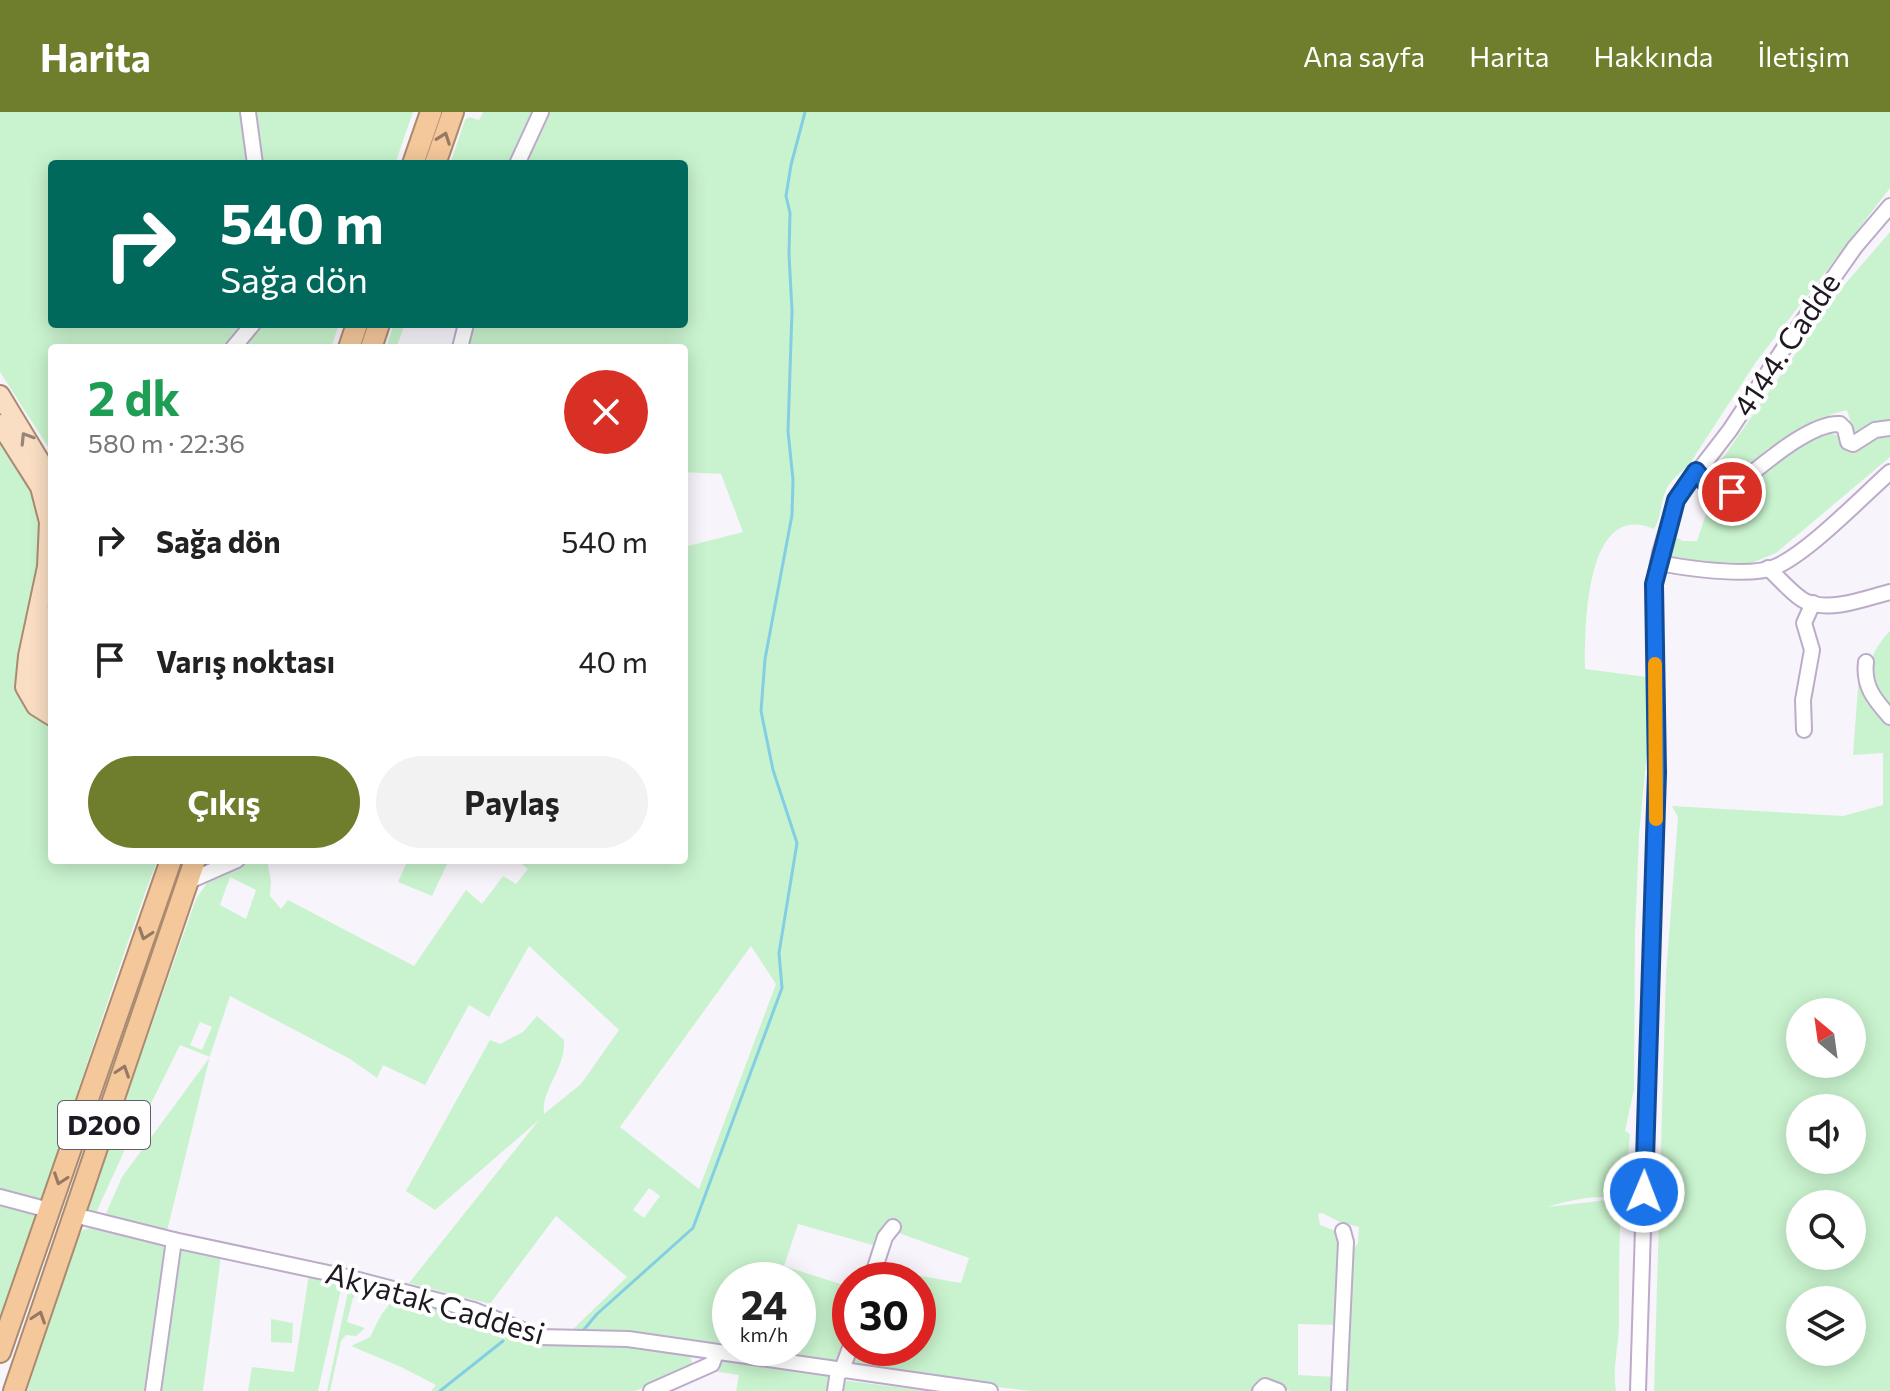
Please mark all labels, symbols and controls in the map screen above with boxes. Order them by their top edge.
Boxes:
text: Harita [40,33,151,80]
text: Ana sayfa [1303,39,1425,73]
text: Harita [1469,39,1549,73]
text: Hakkında [1593,39,1713,73]
text: İletişim [1757,39,1850,73]
one-way arrow [434,132,451,146]
text: 540 m [220,187,384,256]
icon: right [88,192,192,296]
text: Sağa dön [220,256,368,300]
street label: 4144. Cadde [1723,265,1846,422]
text: 2 dk [88,367,180,426]
button: close [564,370,648,454]
text: 580 m · 22:36 [88,427,245,458]
one-way arrow [21,432,36,447]
pin [1698,458,1766,526]
icon: arrive [1710,470,1754,514]
icon: right [88,518,132,562]
text: Sağa dön [156,522,281,559]
text: 540 m [561,522,648,559]
icon: arrive [88,638,132,682]
text: Varış noktası [156,642,335,679]
text: 40 m [579,642,648,679]
button: Çıkış [88,756,360,848]
button: Paylaş [376,756,648,848]
one-way arrow [138,926,155,940]
north arrow [1786,998,1866,1078]
map controls [1786,998,1866,1366]
one-way arrow [113,1065,129,1079]
button: sound [1786,1094,1866,1174]
road number: D200 [58,1101,150,1149]
position arrow [1602,1150,1686,1234]
one-way arrow [53,1172,69,1186]
button: search [1786,1190,1866,1270]
street label: Akyatak Caddesi [322,1253,549,1351]
speed limit sign: 30 [832,1262,936,1366]
text: 24 [741,1279,787,1328]
button: layers [1786,1286,1866,1366]
one-way arrow [29,1311,45,1325]
text: km/h [740,1322,788,1346]

